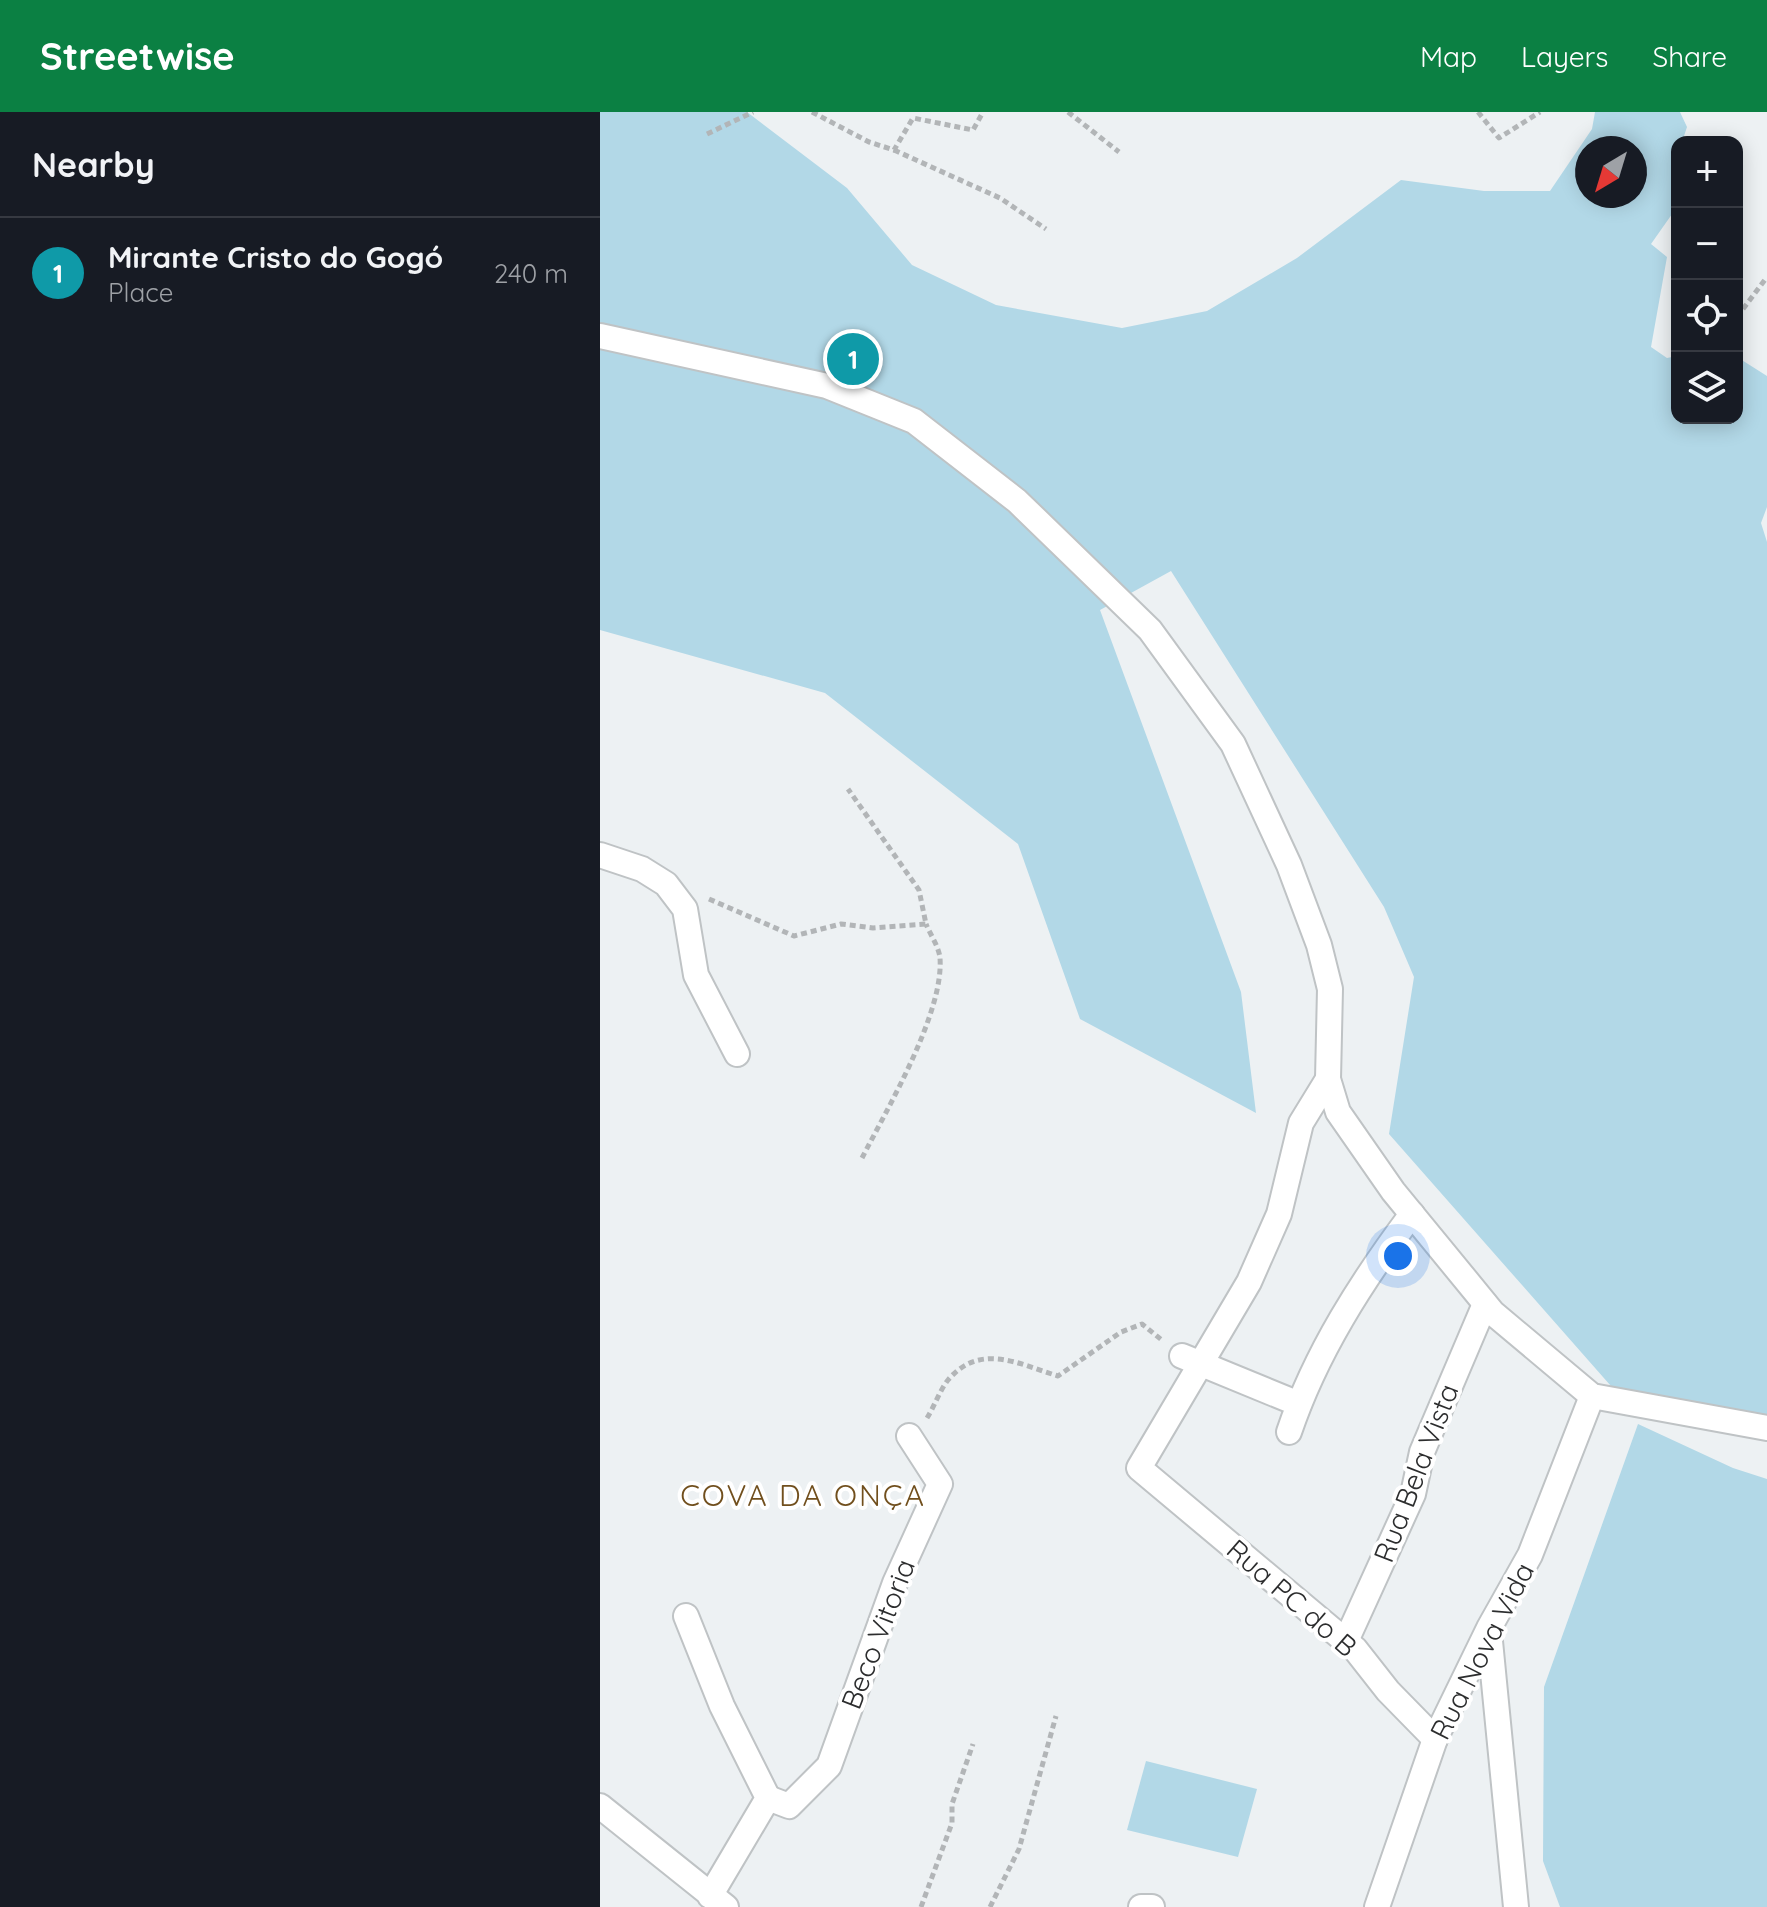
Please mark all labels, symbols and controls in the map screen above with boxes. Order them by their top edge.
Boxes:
text: Streetwise [40,32,235,80]
text: Map [1420,39,1477,74]
text: Layers [1521,39,1608,74]
text: Share [1652,39,1727,74]
north arrow [1575,136,1647,208]
map controls [1671,136,1743,424]
button: + [1671,136,1743,208]
text: Nearby [32,143,155,186]
button: − [1671,208,1743,280]
text: Mirante Cristo do Gogó [108,238,443,276]
text: 1 [53,257,63,290]
text: 240 m [494,257,568,290]
text: Place [108,276,173,309]
button: locate [1671,280,1743,352]
pin: 1 [827,329,879,389]
button: layers [1671,352,1743,424]
your location [1378,1236,1418,1276]
street label: Rua Bela Vista [1365,1379,1466,1567]
district label: COVA DA ONÇA [680,1476,926,1514]
street label: Rua PC do B [1220,1531,1365,1664]
street label: Beco Vitoria [833,1554,922,1714]
street label: Rua Nova Vida [1422,1556,1541,1745]

